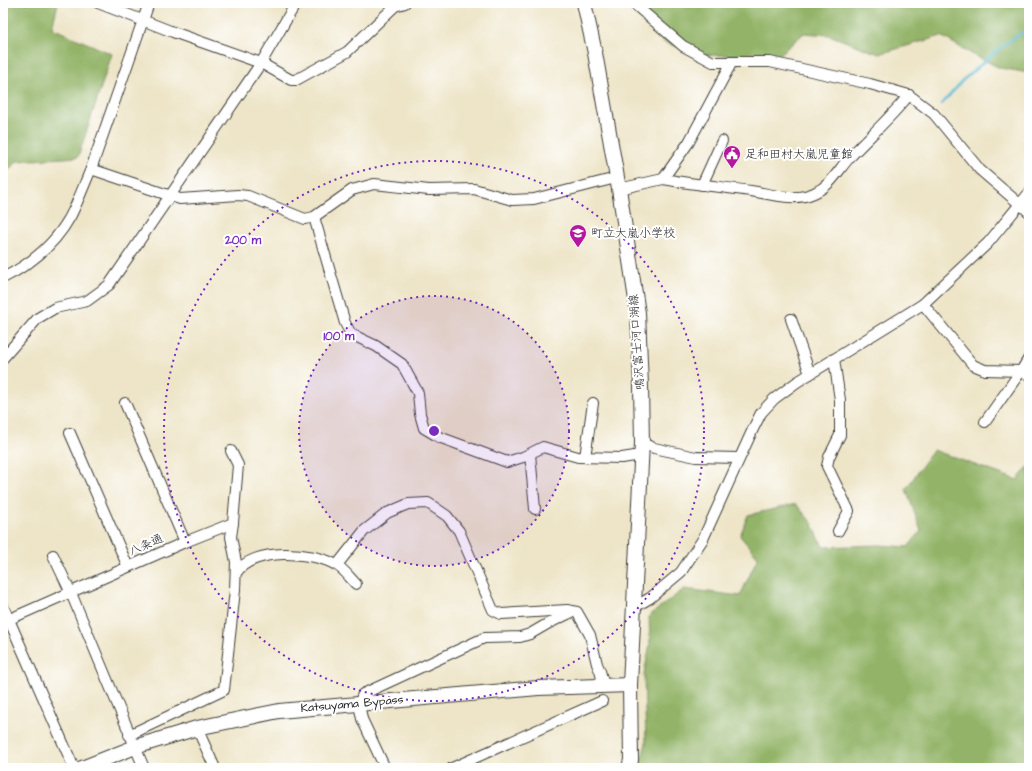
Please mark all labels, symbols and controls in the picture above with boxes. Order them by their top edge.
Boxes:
public building icon: 足和田村大嵐児童館 [722,144,742,169]
place label: 足和田村大嵐児童館 [745,146,853,163]
school or university icon: 町立大嵐小学校 [568,223,588,248]
place label: 町立大嵐小学校 [591,225,675,242]
text: 200 m [224,232,262,249]
street label: 鳴沢富士河口湖線 [625,294,649,390]
text: 100 m [324,328,355,345]
centre of rings [427,424,441,438]
street label: 八条通 [126,530,166,560]
street label: Katsuyama Bypass [300,691,404,718]

